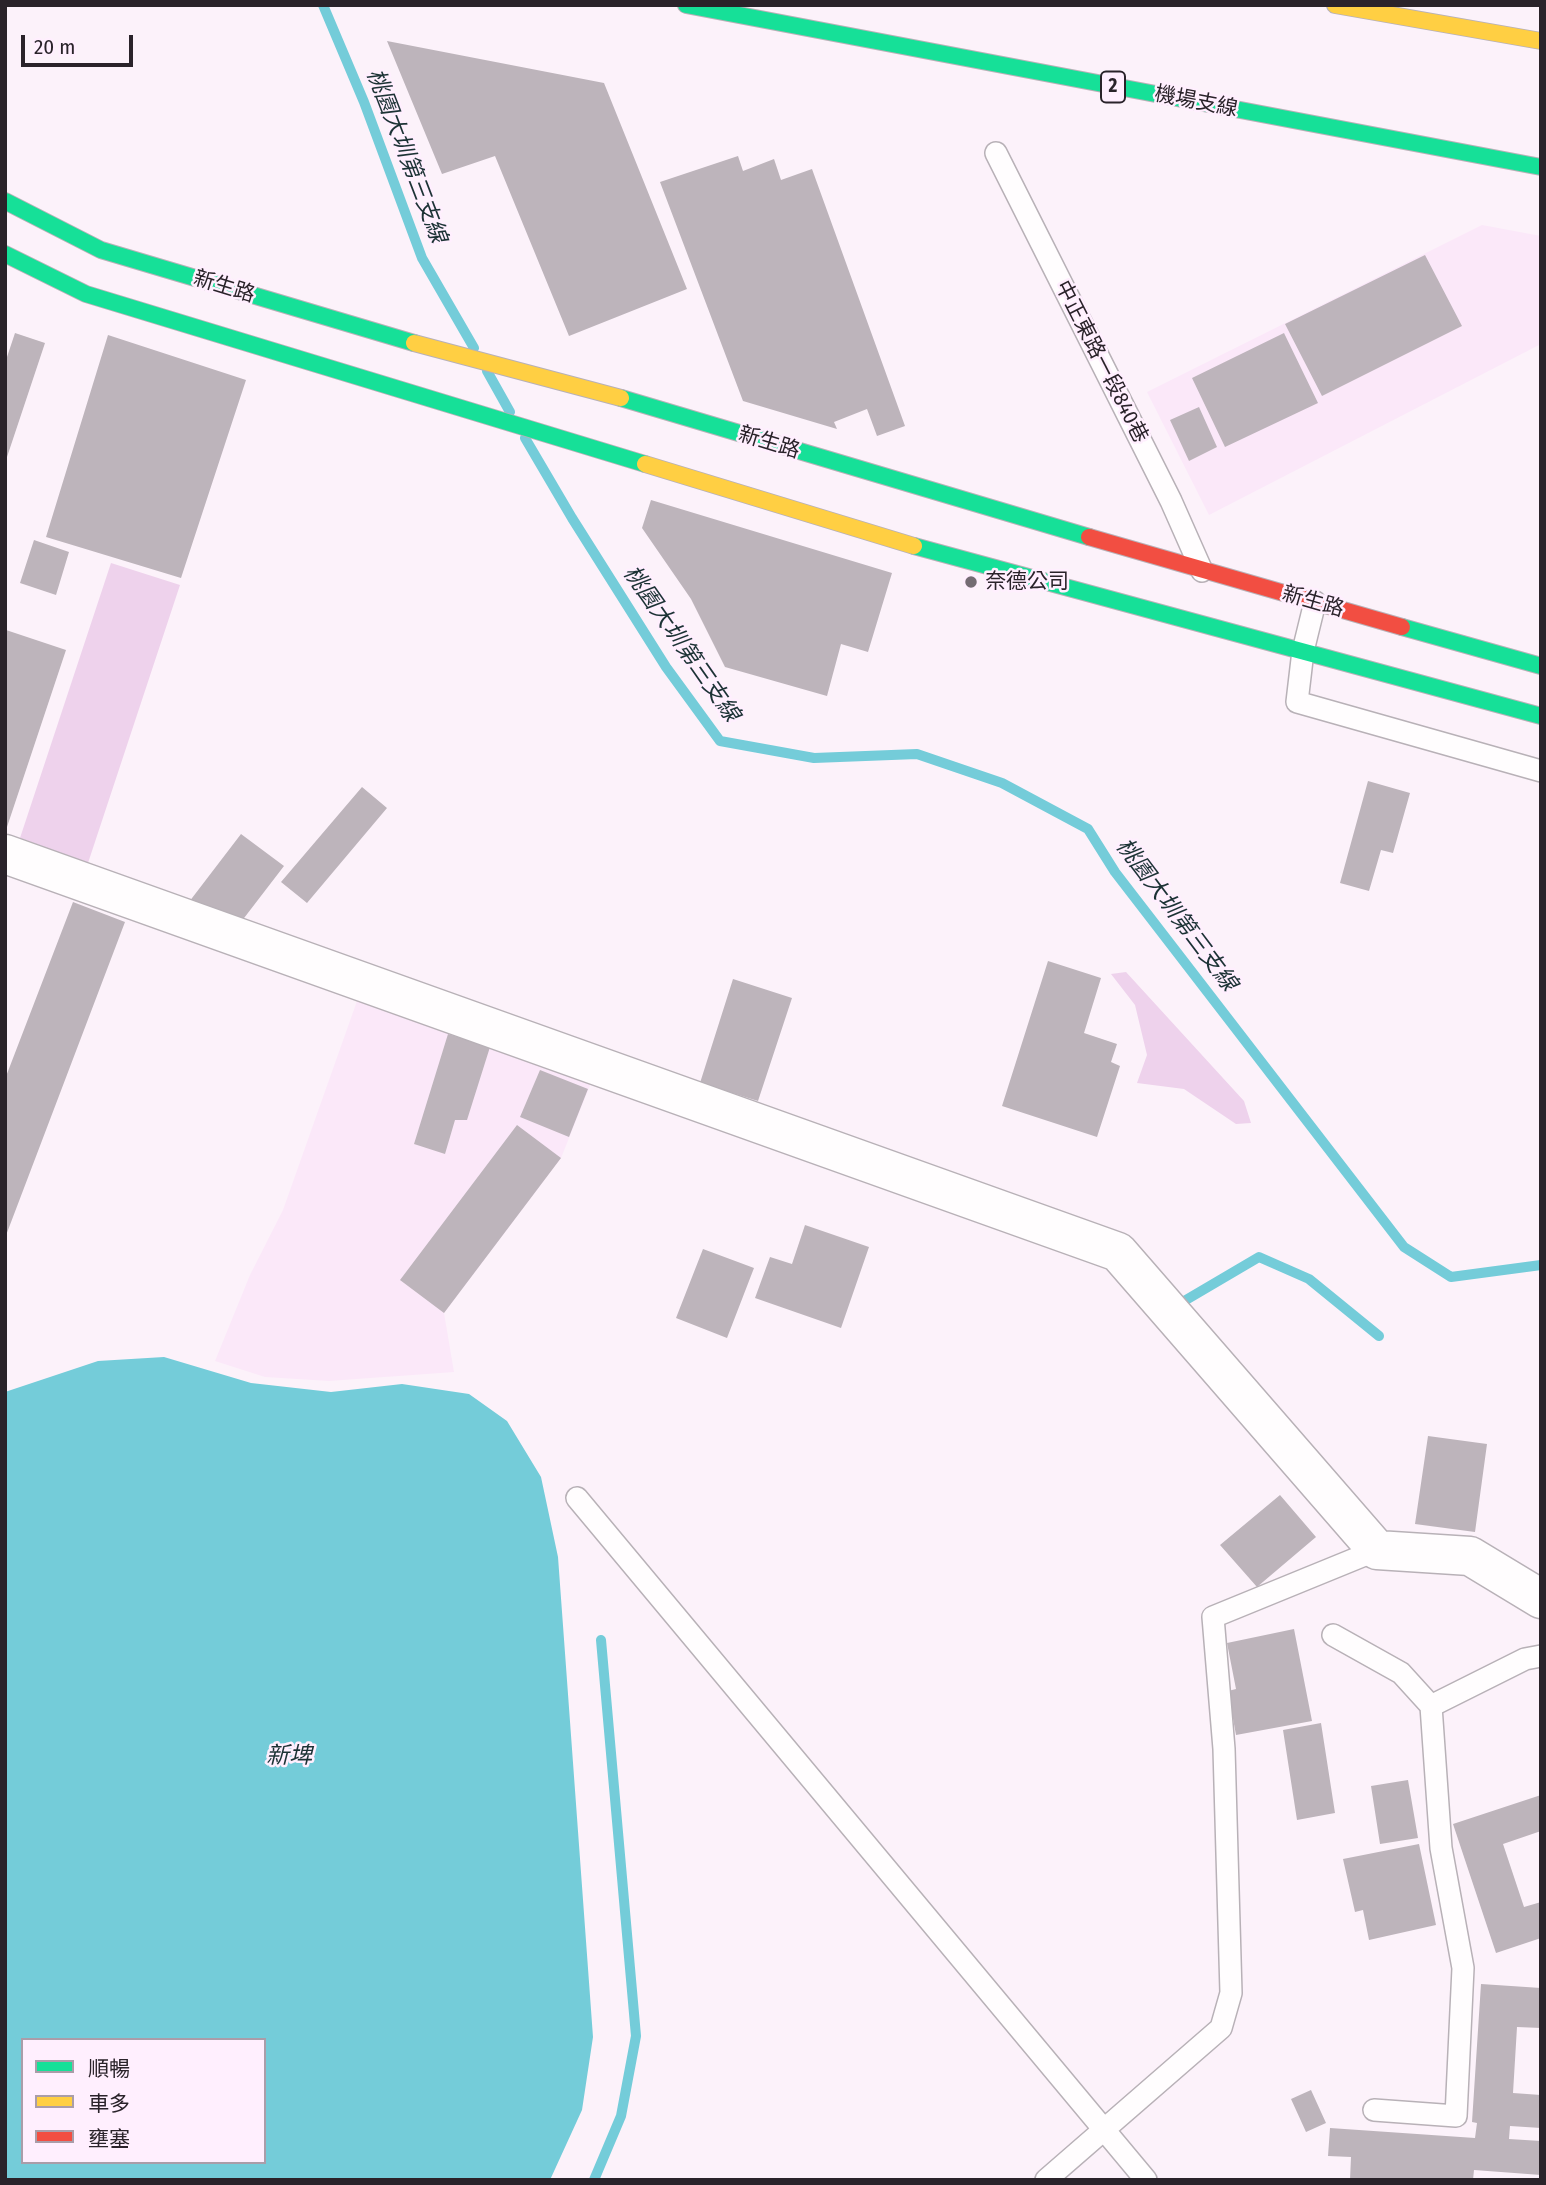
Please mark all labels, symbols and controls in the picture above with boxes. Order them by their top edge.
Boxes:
scale bar [24,21,136,65]
text: 20 m [34,34,75,60]
water label: 桃園大圳第三支線 [360,65,452,247]
road number: 2 [1101,72,1125,102]
street label: 機場支線 [1152,82,1240,122]
street label: 新生路 [190,266,258,308]
street label: 中正東路一段840巷 [1049,277,1153,447]
street label: 新生路 [735,422,803,464]
water label: 桃園大圳第三支線 [617,561,745,727]
place label: 奈德公司 [985,569,1069,595]
marker: 奈德公司 [963,574,979,590]
street label: 新生路 [1279,581,1347,623]
water label: 桃園大圳第三支線 [1110,833,1242,997]
water label: 新埤 [266,1743,312,1771]
legend [21,2038,266,2164]
text: 順暢 [88,2056,130,2082]
text: 車多 [88,2091,130,2117]
text: 壅塞 [88,2126,130,2152]

